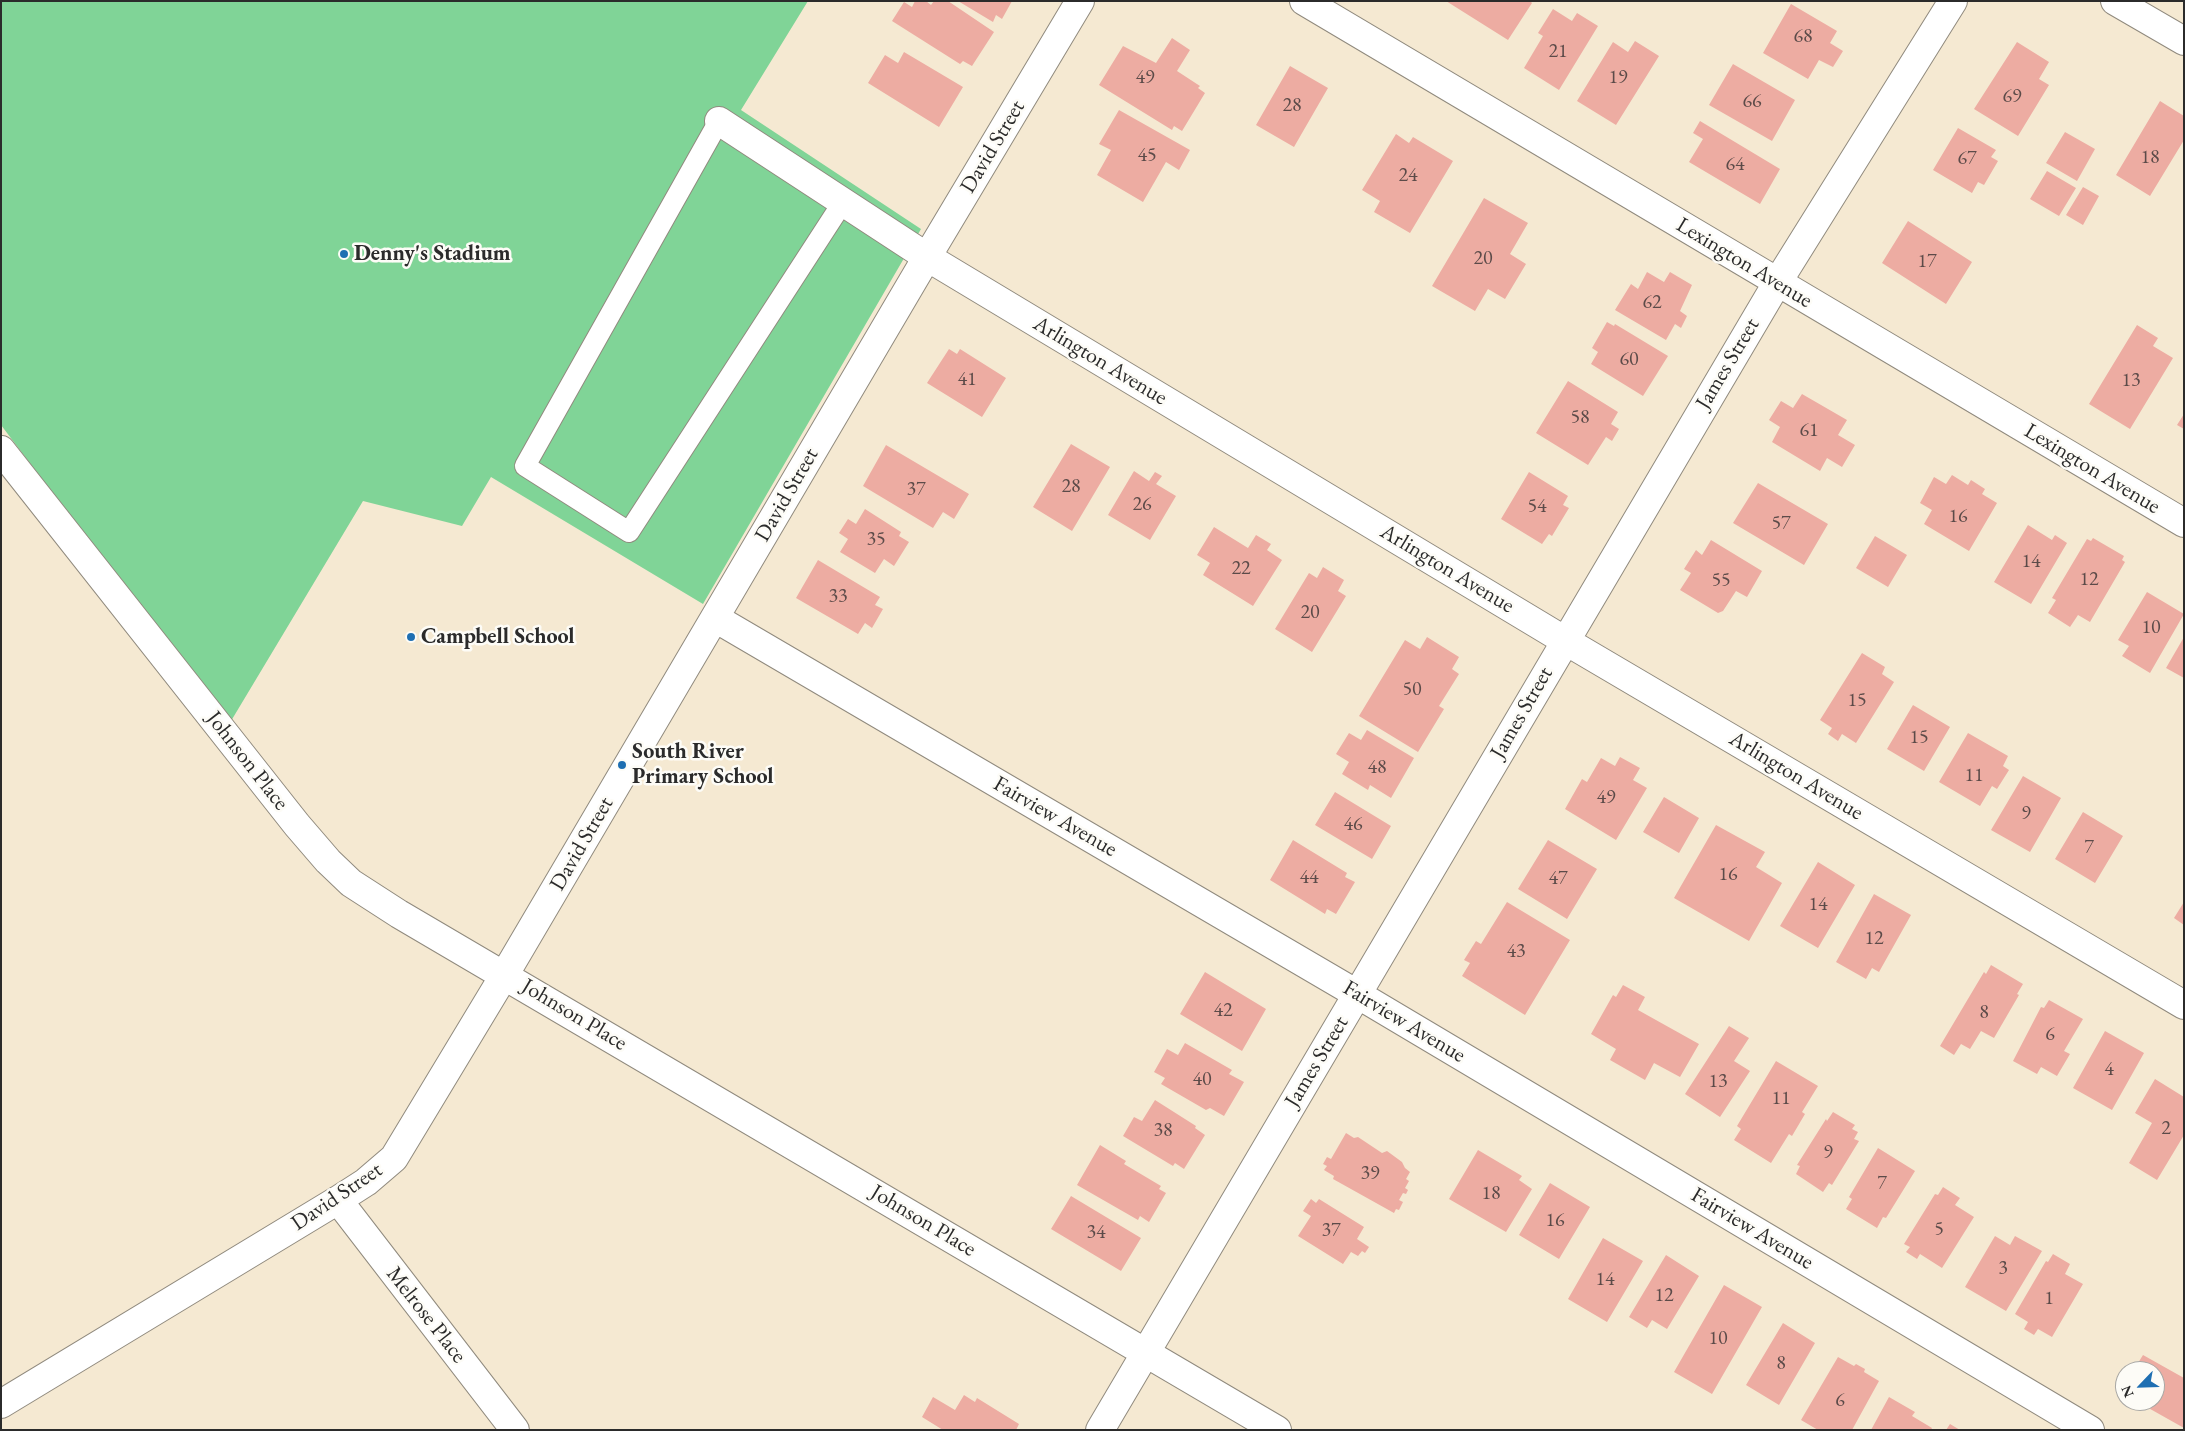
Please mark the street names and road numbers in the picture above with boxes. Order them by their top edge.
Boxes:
street label: David Street [955,96,1031,198]
street label: Lexington Avenue [1671,212,1817,314]
street label: Arlington Avenue [1028,311,1172,411]
street label: James Street [1690,314,1766,414]
street label: Lexington Avenue [2019,418,2165,520]
street label: David Street [750,443,824,547]
street label: Arlington Avenue [1375,519,1519,619]
street label: James Street [1485,662,1559,764]
street label: Johnson Place [200,706,294,816]
street label: Arlington Avenue [1724,726,1868,826]
street label: Fairview Avenue [988,771,1122,863]
street label: David Street [545,792,619,896]
street label: Johnson Place [517,973,631,1057]
street label: Fairview Avenue [1338,975,1470,1069]
street label: James Street [1279,1012,1355,1112]
street label: David Street [287,1157,387,1237]
street label: Johnson Place [866,1179,980,1263]
street label: Fairview Avenue [1686,1182,1818,1276]
street label: Melrose Place [380,1262,472,1368]

